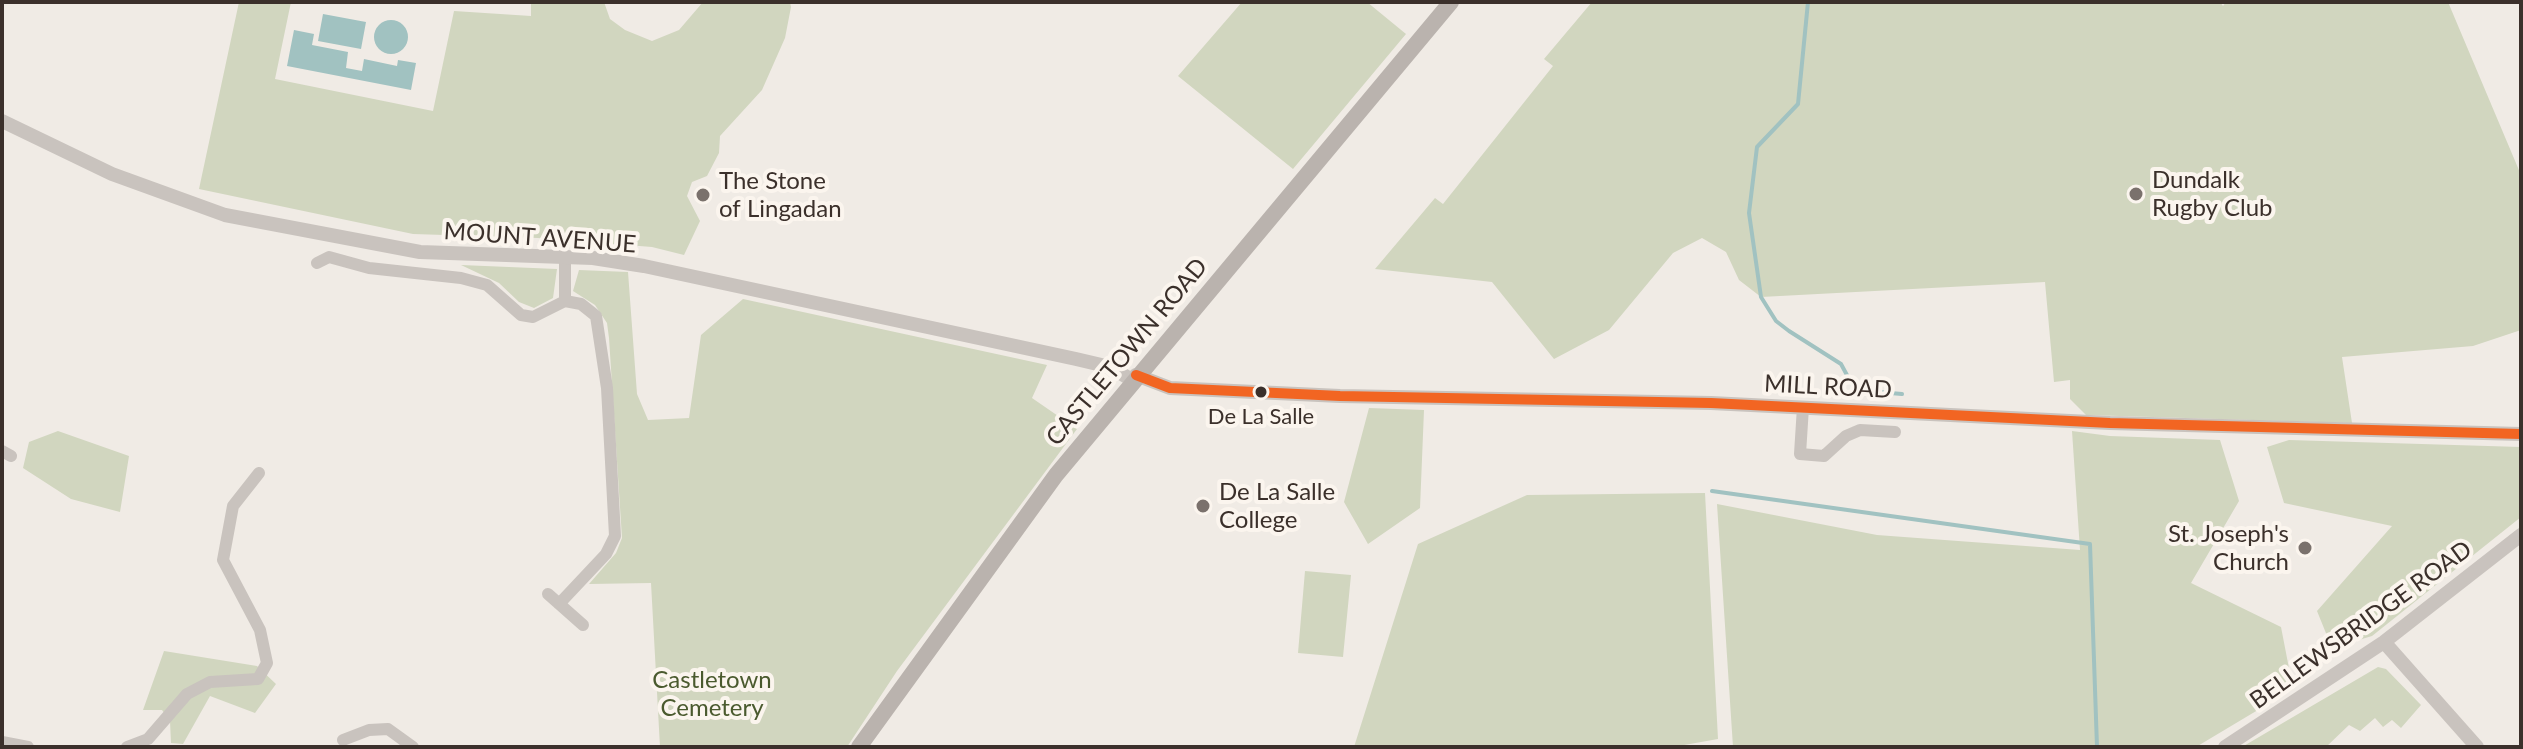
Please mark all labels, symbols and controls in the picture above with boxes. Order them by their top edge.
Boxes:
place label: Dundalk Rugby Club [2152,166,2273,222]
place label: The Stone of Lingadan [719,167,842,223]
marker: Dundalk Rugby Club [2127,185,2145,203]
marker: The Stone of Lingadan [694,186,712,204]
street label: MOUNT AVENUE [443,217,637,259]
street label: CASTLETOWN ROAD [1040,253,1214,451]
street label: MILL ROAD [1763,369,1893,405]
marker: De La Salle [1253,384,1269,400]
place label: De La Salle [1208,404,1314,430]
place label: De La Salle College [1219,478,1335,534]
marker: De La Salle College [1194,497,1212,515]
place label: St. Joseph's Church [2168,520,2289,576]
street label: BELLEWSBRIDGE ROAD [2245,535,2477,715]
marker: St. Joseph's Church [2296,539,2314,557]
park label: Castletown Cemetery [652,666,772,722]

